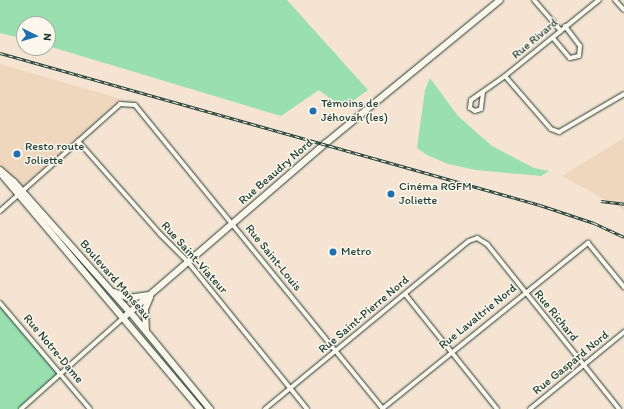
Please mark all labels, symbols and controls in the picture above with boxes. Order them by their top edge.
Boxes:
north arrow [16,16,56,56]
street label: Rue Rivard [509,16,561,62]
text: N [41,33,54,41]
place label: Témoins de Jéhovah (les) [321,97,388,125]
marker: Témoins de Jéhovah (les) [308,106,318,116]
street label: Rue Beaudry Nord [236,136,316,208]
place label: Resto route Joliette [25,140,84,168]
marker: Resto route Joliette [12,149,22,159]
place label: Cinéma RGFM Joliette [399,180,472,208]
marker: Cinéma RGFM Joliette [386,189,396,199]
street label: Rue Saint-Viateur [158,219,230,297]
street label: Rue Saint-Louis [242,222,304,294]
street label: Boulevard Manseau [76,237,154,323]
place label: Metro [341,245,371,259]
marker: Metro [328,247,338,257]
street label: Rue Saint-Pierre Nord [316,273,412,357]
street label: Rue Lavaltrie Nord [436,281,520,353]
street label: Rue Richard [531,288,581,344]
street label: Rue Notre-Dame [20,312,86,386]
street label: Rue Gaspard Nord [530,328,612,398]

